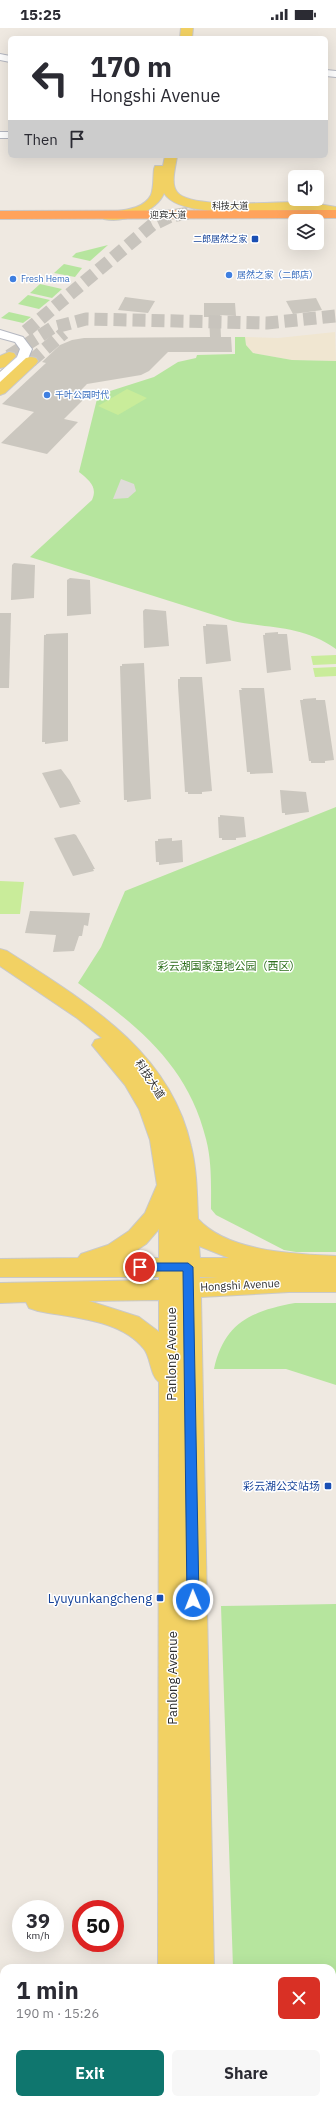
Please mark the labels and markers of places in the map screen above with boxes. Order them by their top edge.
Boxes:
place label: 二郎居然之家 [193,233,248,244]
marker: 二郎居然之家 [250,234,260,244]
place label: 居然之家（二郎店） [237,269,318,280]
marker: 居然之家（二郎店） [224,270,234,280]
place label: Fresh Hema [21,273,70,284]
marker: Fresh Hema [8,274,18,284]
place label: 千叶公园时代 [55,389,109,400]
marker: 千叶公园时代 [42,390,52,400]
pin [123,1250,157,1284]
place label: 彩云湖公交站场 [243,1479,320,1493]
marker: 彩云湖公交站场 [323,1481,333,1491]
place label: Lyuyunkangcheng [48,1590,152,1607]
marker: Lyuyunkangcheng [155,1593,165,1603]

